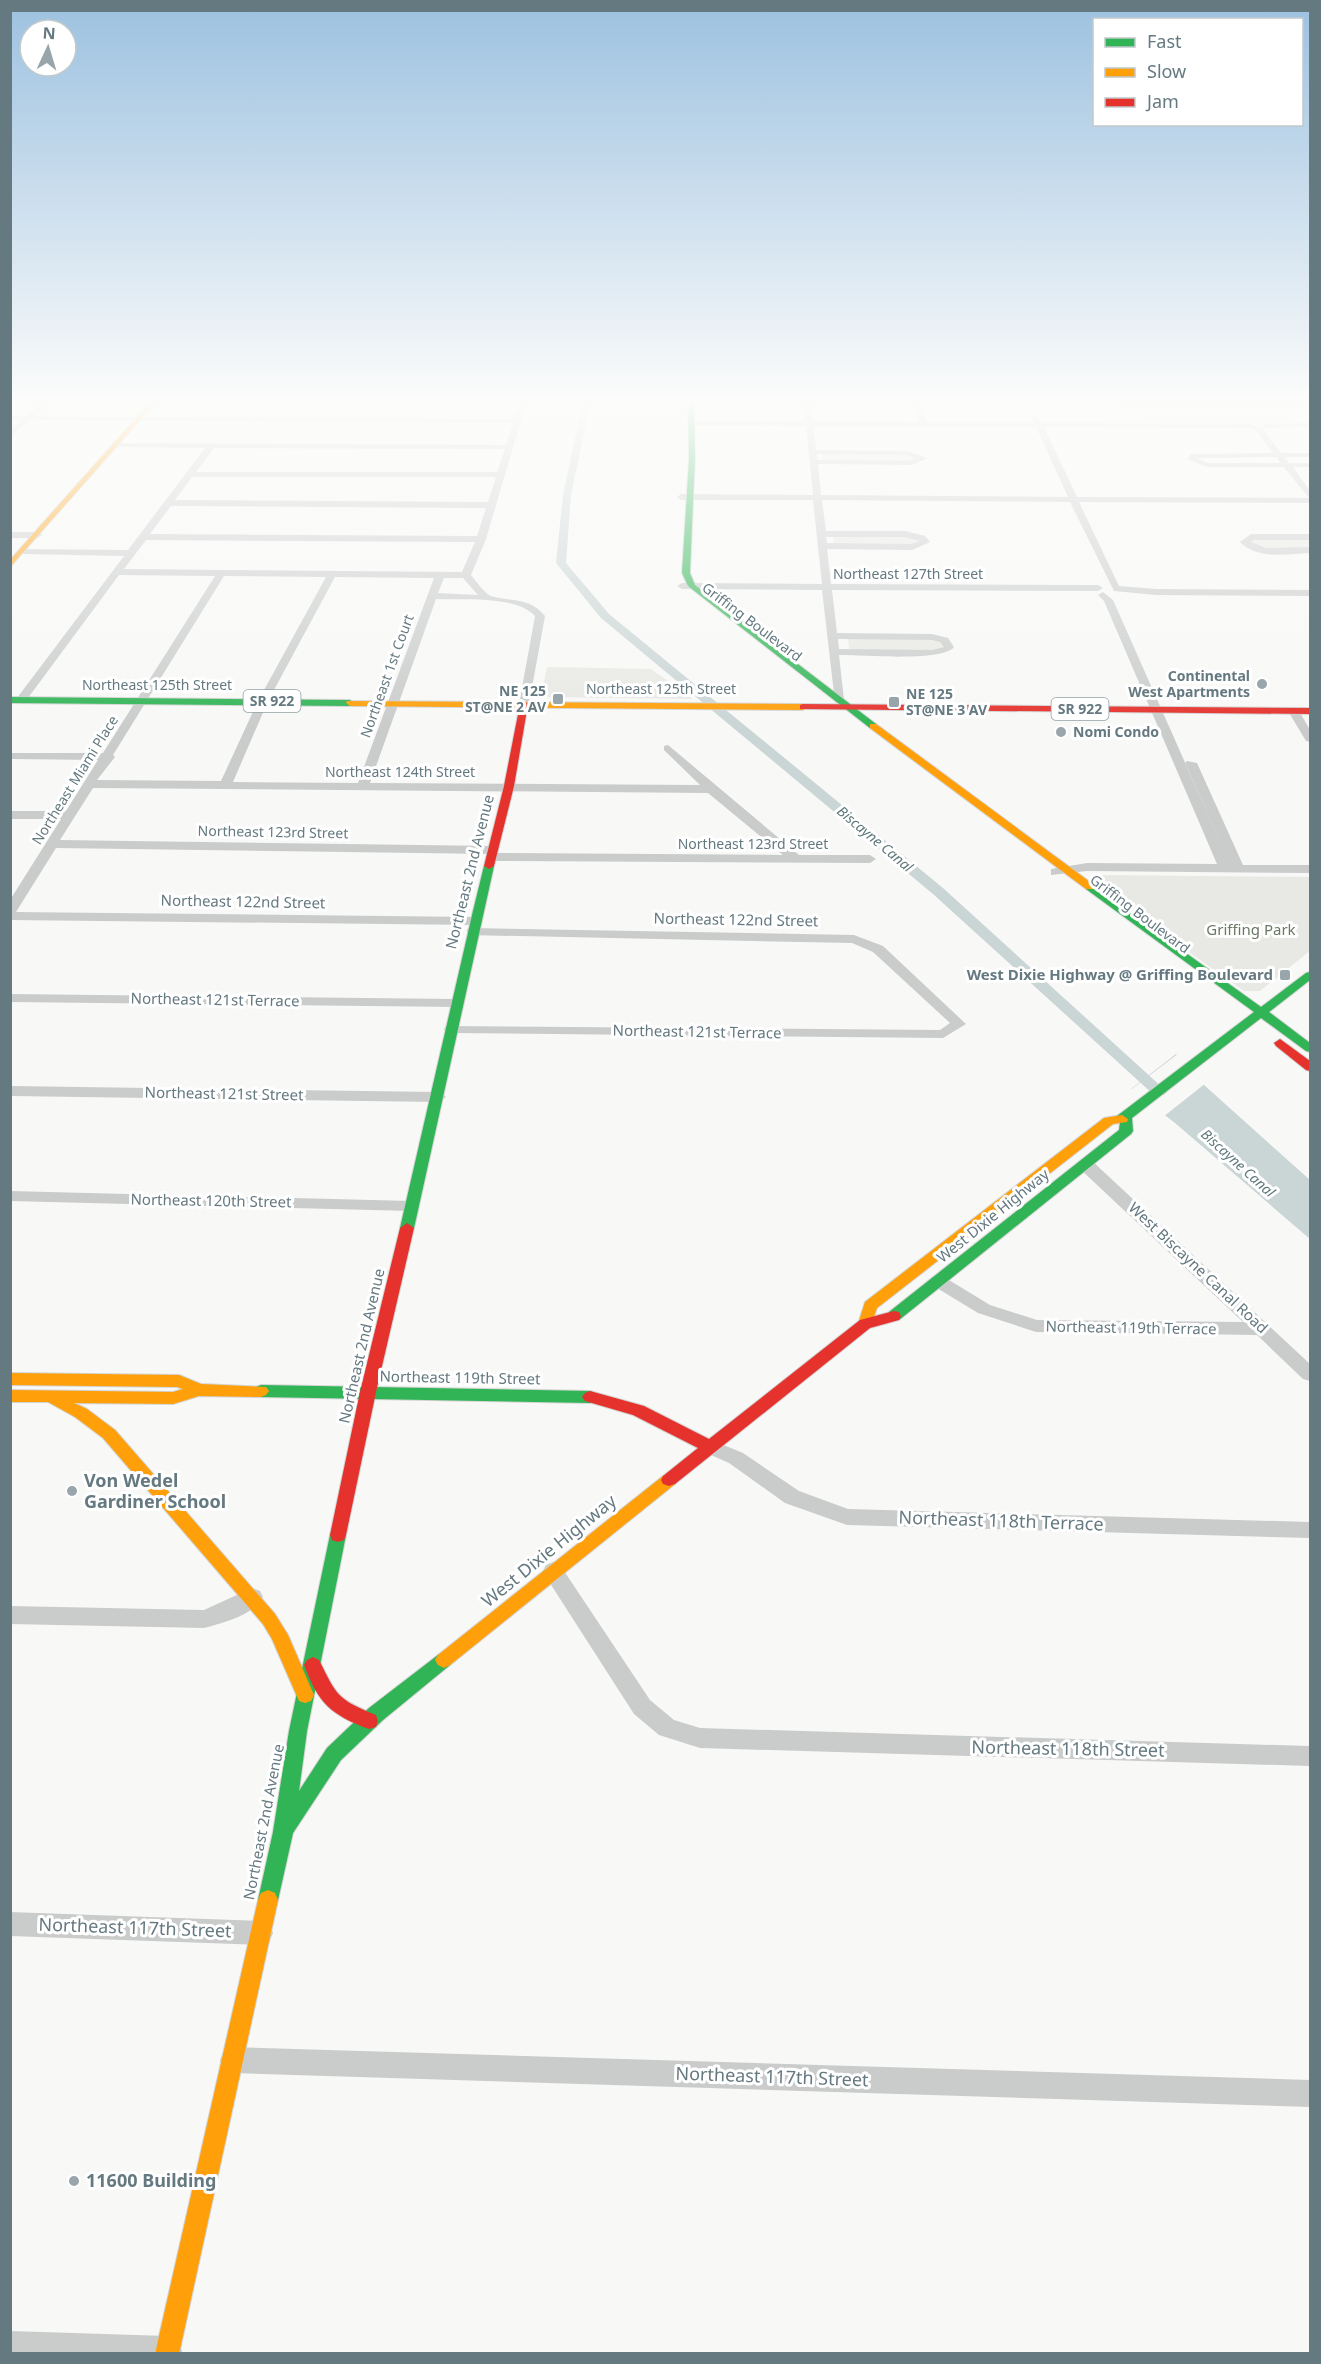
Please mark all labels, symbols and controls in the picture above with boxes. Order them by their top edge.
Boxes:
north arrow [18,18,78,78]
legend [1093,18,1303,126]
text: N [42,22,56,44]
text: Fast [1147,29,1182,53]
text: Slow [1147,59,1186,83]
text: Jam [1145,89,1179,113]
street label: Northeast 127th Street [833,564,983,583]
street label: Griffing Boulevard [699,578,806,665]
street label: Northeast 1st Court [355,612,418,740]
place label: Continental West Apartments [1128,666,1250,701]
street label: Northeast 125th Street [82,675,232,694]
marker: Continental West Apartments [1255,677,1269,691]
street label: Northeast 125th Street [586,679,736,698]
place label: NE 125 ST@NE 2 AV [465,681,547,716]
place label: NE 125 ST@NE 3 AV [906,684,988,719]
road number: SR 922 [244,690,300,712]
marker: NE 125 ST@NE 2 AV [551,692,565,706]
marker: NE 125 ST@NE 3 AV [887,695,901,709]
road number: SR 922 [1052,698,1108,720]
street label: Northeast Miami Place [27,712,122,848]
place label: Nomi Condo [1073,722,1159,741]
marker: Nomi Condo [1054,725,1068,739]
street label: Northeast 124th Street [325,762,475,781]
street label: Northeast 2nd Avenue [440,793,498,951]
water label: Biscayne Canal [833,801,918,876]
street label: Northeast 123rd Street [198,821,348,842]
street label: Northeast 123rd Street [678,834,828,853]
street label: Griffing Boulevard [1087,870,1194,957]
street label: Northeast 122nd Street [160,890,326,912]
street label: Northeast 122nd Street [653,908,819,930]
park label: Griffing Park [1206,919,1296,939]
place label: West Dixie Highway @ Griffing Boulevard [967,964,1273,984]
marker: West Dixie Highway @ Griffing Boulevard [1278,968,1292,982]
street label: Northeast 121st Terrace [130,988,300,1010]
street label: Northeast 121st Terrace [612,1020,782,1042]
street label: Northeast 121st Street [144,1082,304,1104]
water label: Biscayne Canal [1197,1124,1280,1201]
street label: West Dixie Highway [932,1164,1053,1267]
street label: Northeast 120th Street [130,1189,292,1211]
street label: West Biscayne Canal Road [1125,1197,1273,1337]
street label: Northeast 2nd Avenue [333,1266,389,1425]
street label: Northeast 119th Terrace [1045,1316,1217,1338]
street label: Northeast 119th Street [379,1366,541,1388]
place label: Von Wedel Gardiner School [84,1468,226,1513]
marker: Von Wedel Gardiner School [65,1484,79,1498]
street label: West Dixie Highway [476,1488,621,1612]
street label: Northeast 118th Terrace [898,1504,1104,1536]
street label: Northeast 118th Street [971,1734,1165,1762]
street label: Northeast 2nd Avenue [238,1742,288,1901]
street label: Northeast 117th Street [38,1912,232,1942]
street label: Northeast 117th Street [675,2061,869,2091]
place label: 11600 Building [86,2168,216,2192]
marker: 11600 Building [67,2174,81,2188]

